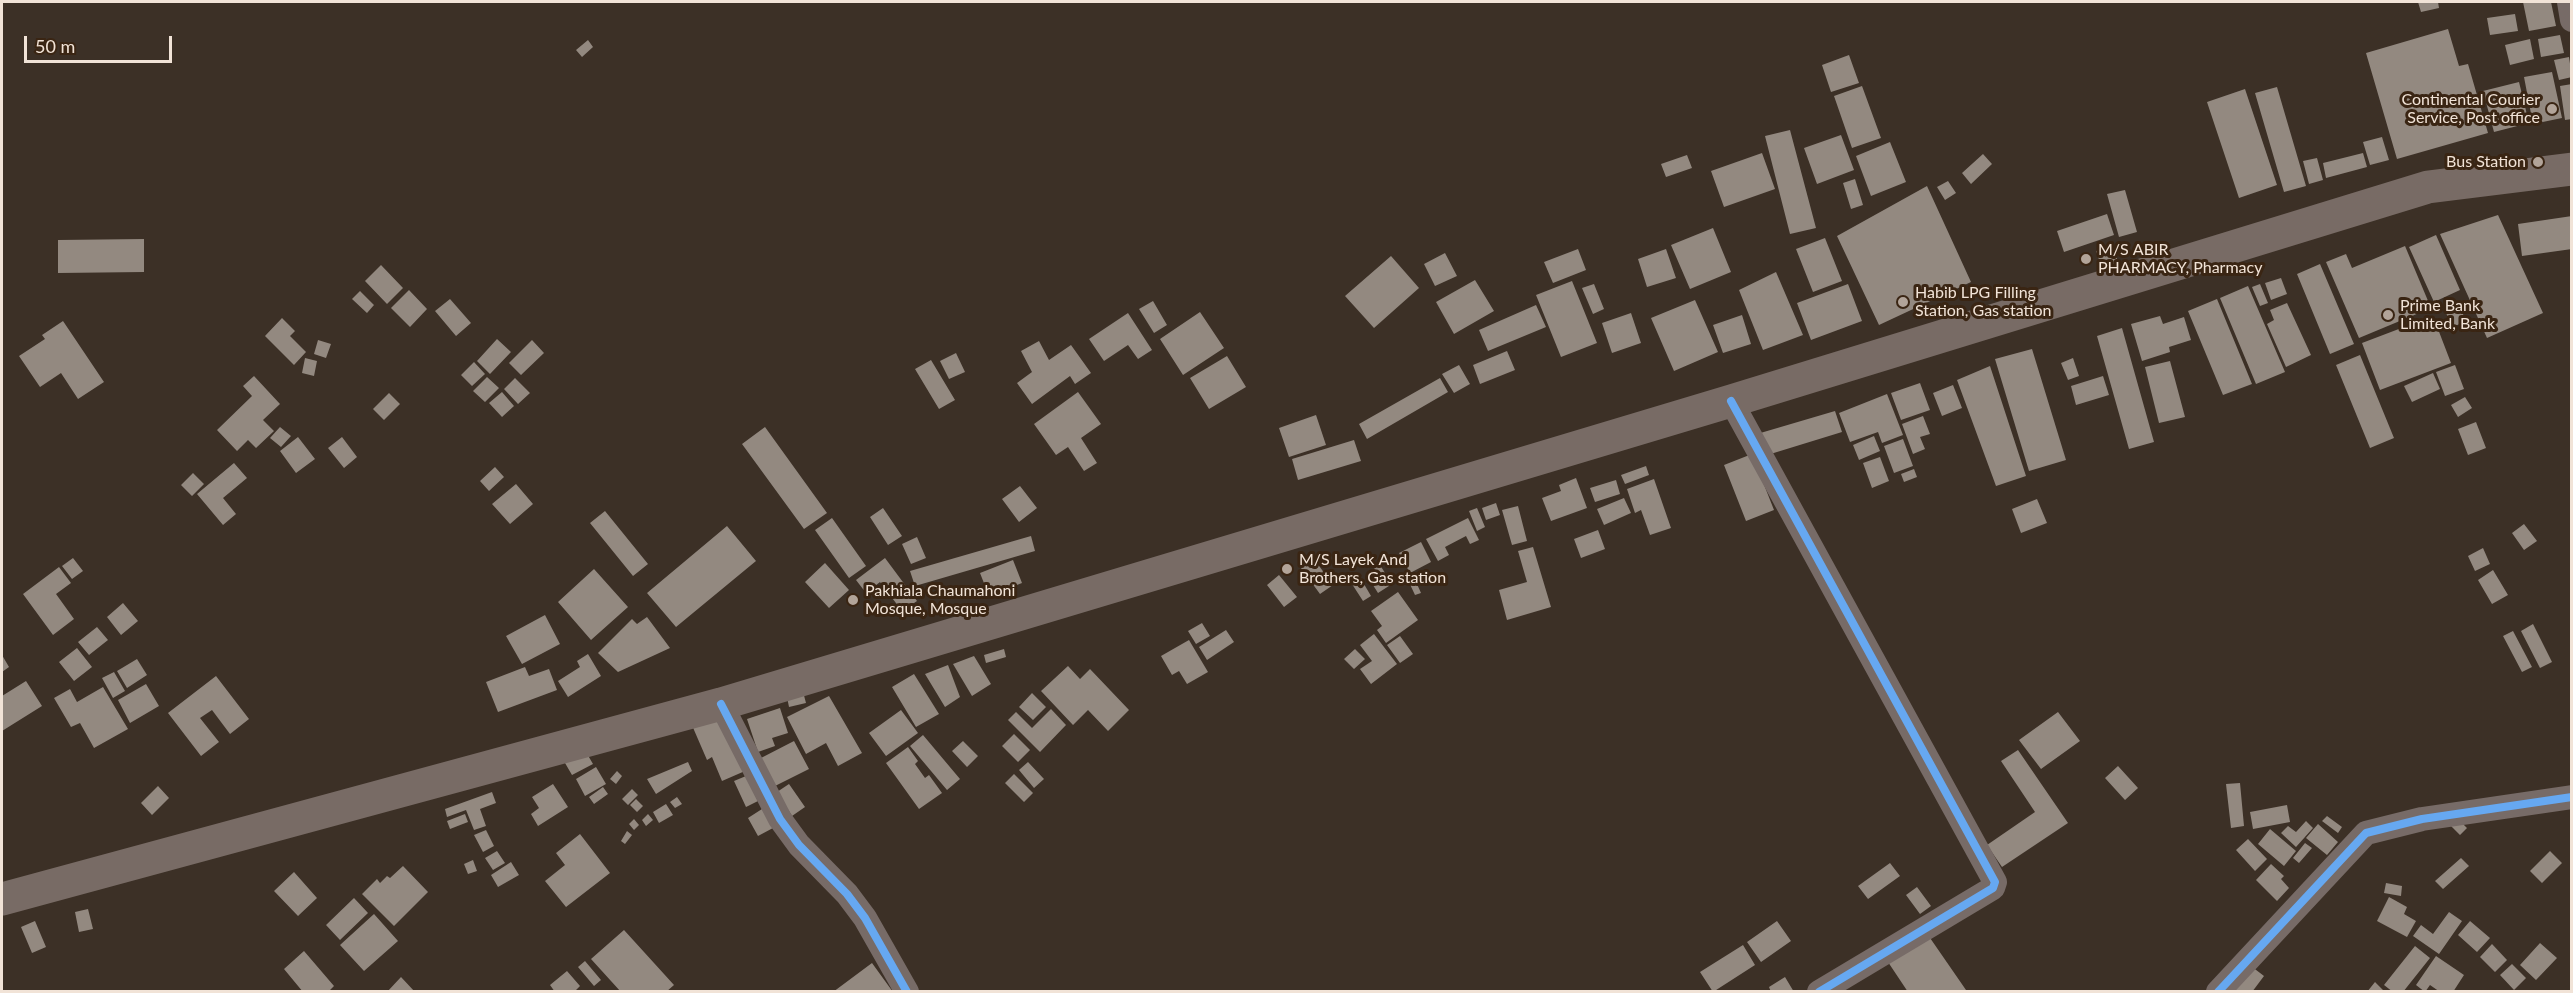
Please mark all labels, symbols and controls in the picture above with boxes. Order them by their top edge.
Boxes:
scale bar [27,24,176,62]
text: 50 m [35,35,75,57]
place label: Continental Courier Service, Post office [2402,90,2540,128]
marker: Continental Courier Service, Post office [2545,102,2559,116]
place label: Bus Station [2446,152,2526,172]
marker: Bus Station [2531,155,2545,169]
place label: M/S ABIR PHARMACY, Pharmacy [2098,240,2262,278]
marker: M/S ABIR PHARMACY, Pharmacy [2079,252,2093,266]
place label: Habib LPG Filling Station, Gas station [1915,283,2051,321]
marker: Habib LPG Filling Station, Gas station [1896,295,1910,309]
place label: Prime Bank Limited, Bank [2400,296,2495,334]
marker: Prime Bank Limited, Bank [2381,308,2395,322]
place label: M/S Layek And Brothers, Gas station [1299,550,1446,588]
marker: M/S Layek And Brothers, Gas station [1280,562,1294,576]
place label: Pakhiala Chaumahoni Mosque, Mosque [865,581,1015,619]
marker: Pakhiala Chaumahoni Mosque, Mosque [846,593,860,607]

